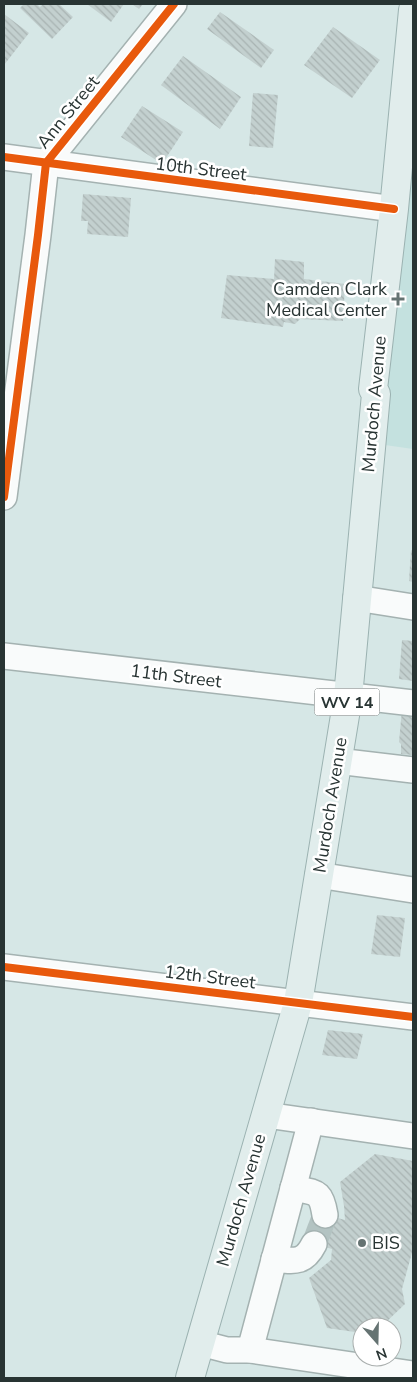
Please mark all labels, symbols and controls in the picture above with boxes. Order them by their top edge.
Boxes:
street label: Ann Street [31,70,105,153]
street label: 10th Street [154,151,249,187]
place label: Camden Clark Medical Center [266,277,388,322]
marker: Camden Clark Medical Center [391,292,405,306]
street label: Murdoch Avenue [356,335,392,473]
street label: 11th Street [129,658,224,694]
road number: WV 14 [314,689,380,716]
street label: Murdoch Avenue [307,736,353,874]
street label: 12th Street [163,959,258,995]
street label: Murdoch Avenue [211,1131,271,1269]
place label: BIS [372,1231,400,1255]
marker: BIS [356,1237,368,1249]
north arrow [352,1317,402,1367]
text: N [373,1343,389,1364]

